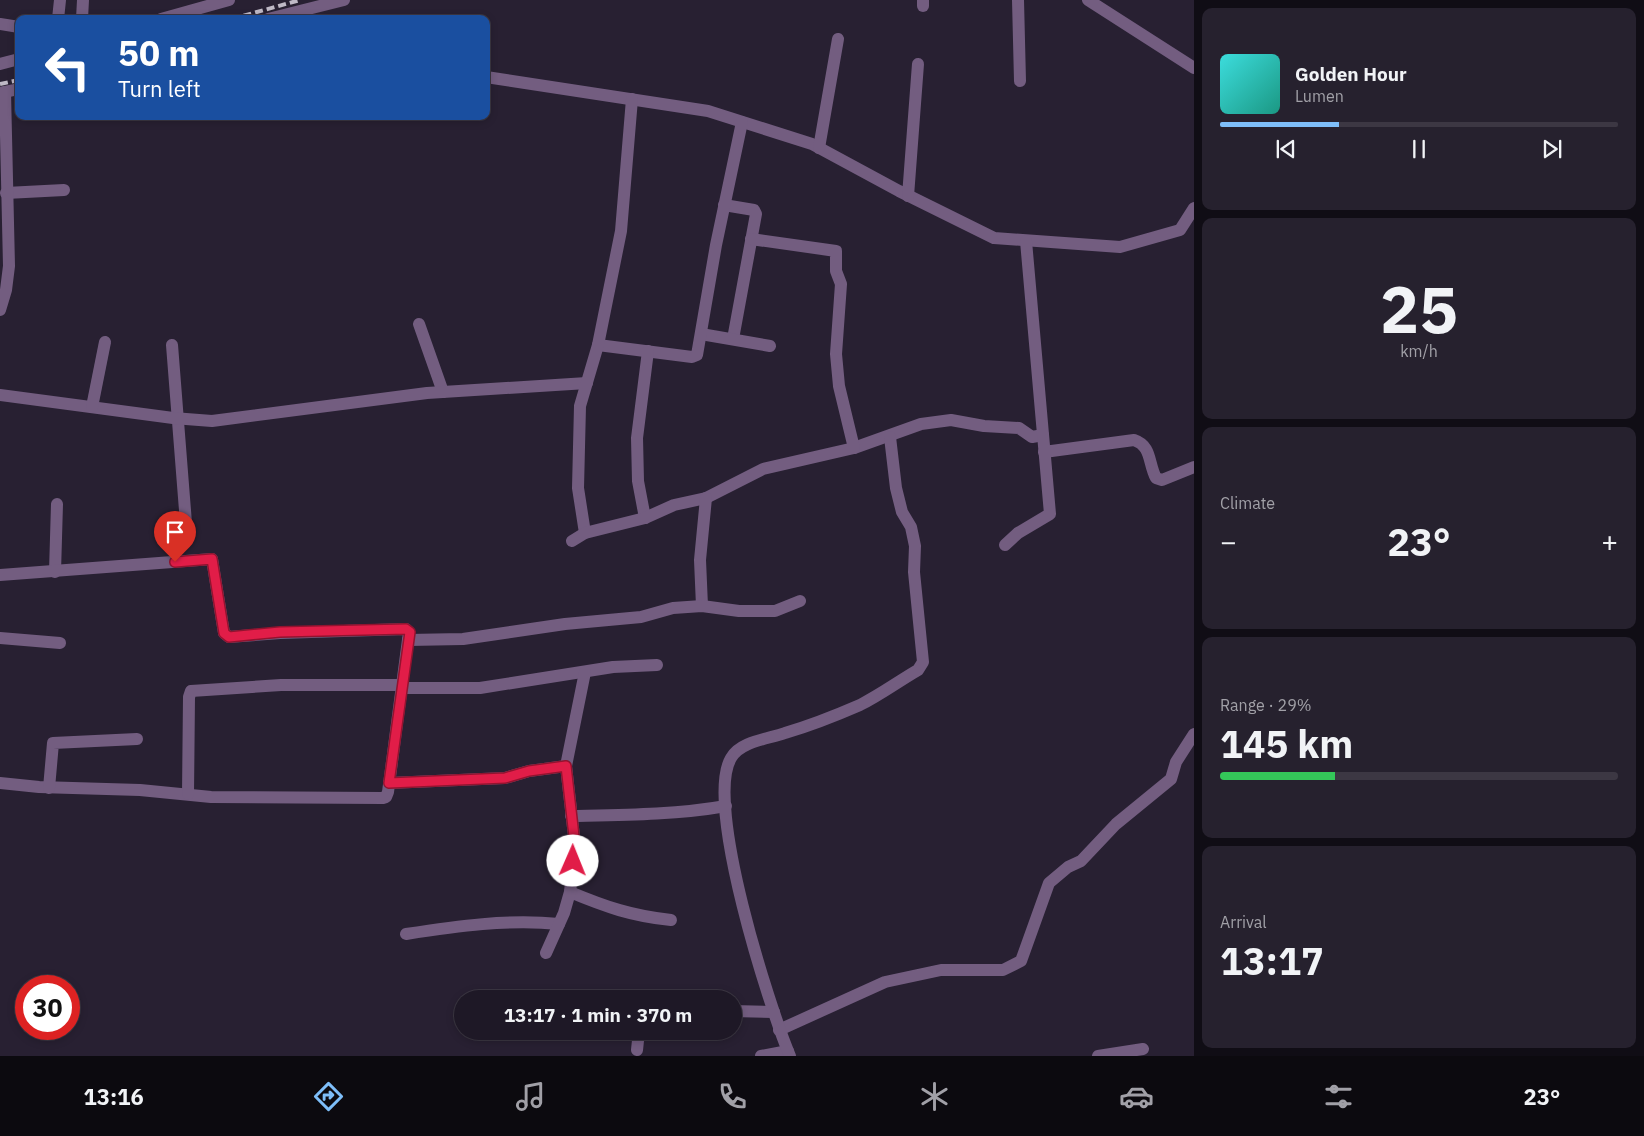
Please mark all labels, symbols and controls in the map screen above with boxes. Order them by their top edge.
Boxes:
text: 50 m [118,30,200,76]
icon: left [35,35,100,100]
text: Golden Hour [1295,62,1407,86]
text: Turn left [118,74,201,103]
text: Lumen [1295,86,1344,106]
icon: previous [1272,135,1300,163]
icon: pause [1405,135,1433,163]
icon: next [1538,135,1566,163]
text: 25 [1380,266,1458,351]
text: km/h [1400,341,1438,361]
text: Climate [1220,493,1275,513]
pin [154,511,196,562]
text: 23° [1387,517,1451,566]
icon: arrive [161,518,189,546]
text: − [1220,523,1237,560]
text: + [1601,523,1618,560]
text: Range · 29% [1220,695,1312,715]
text: 145 km [1220,719,1353,768]
position arrow [546,834,598,886]
text: Arrival [1220,912,1267,932]
text: 13:17 [1220,936,1324,985]
speed limit sign: 30 [15,975,80,1040]
text: 13:17 · 1 min · 370 m [504,1003,692,1027]
icon: directions [311,1079,346,1114]
icon: music [513,1079,548,1114]
icon: phone [715,1079,750,1114]
icon: climate [917,1079,952,1114]
icon: car [1119,1079,1154,1114]
icon: filters [1321,1079,1356,1114]
text: 13:16 [84,1082,144,1111]
text: 23° [1524,1082,1560,1111]

